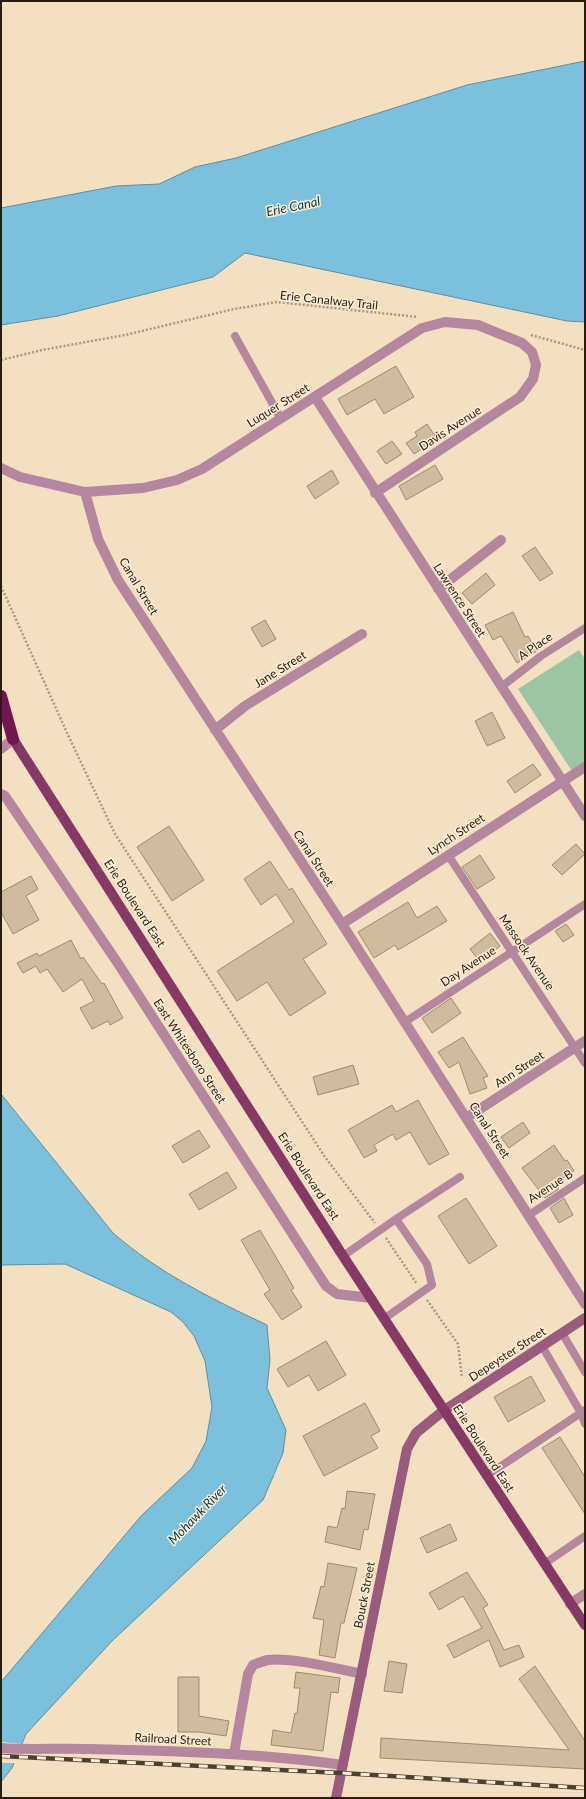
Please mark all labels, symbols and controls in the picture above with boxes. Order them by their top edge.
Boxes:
water label: Erie Canal [265,192,321,220]
street label: Erie Canalway Trail [279,287,379,313]
street label: Luquer Street [244,379,313,430]
street label: Davis Avenue [416,402,484,454]
street label: Canal Street [116,555,162,618]
street label: Lawrence Street [430,560,490,640]
street label: A Place [515,629,555,663]
street label: Jane Street [251,647,309,691]
street label: Lynch Street [425,810,488,858]
street label: Canal Street [290,827,338,890]
street label: Erie Boulevard East [101,856,169,950]
street label: Massock Avenue [496,911,558,993]
street label: Day Avenue [437,943,499,989]
street label: East Whitesboro Street [150,996,230,1107]
street label: Ann Street [491,1047,547,1091]
street label: Canal Street [466,1099,514,1162]
street label: Erie Boulevard East [275,1129,343,1223]
street label: Avenue B [525,1166,575,1206]
street label: Depeyster Street [466,1323,549,1385]
street label: Erie Boulevard East [450,1401,518,1495]
water label: Mohawk River [164,1480,230,1547]
street label: Bouck Street [350,1560,378,1630]
street label: Railroad Street [134,1729,213,1749]

